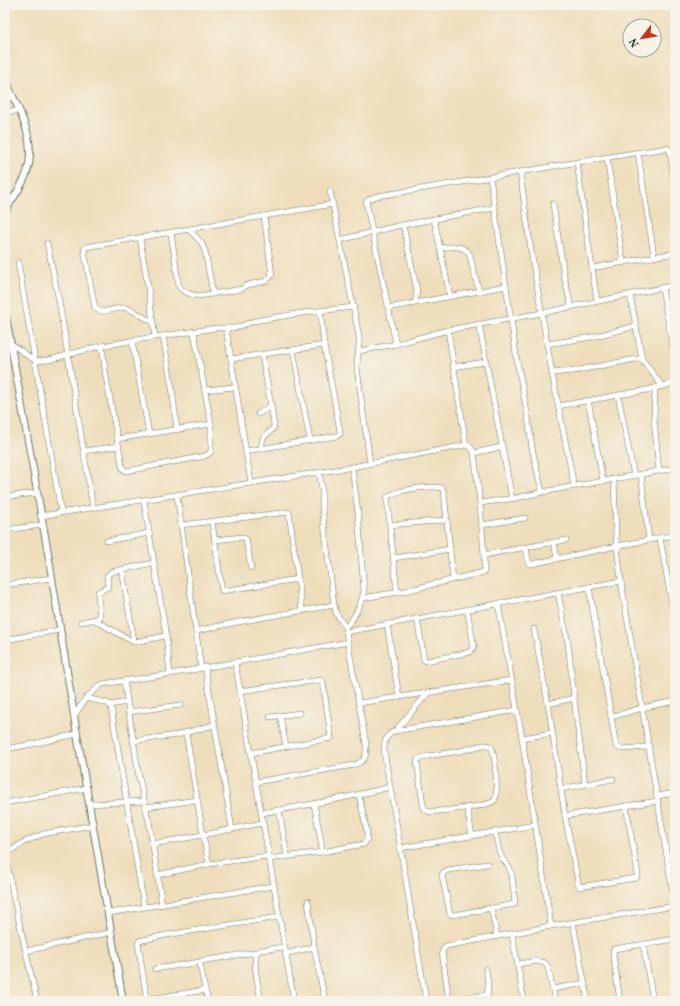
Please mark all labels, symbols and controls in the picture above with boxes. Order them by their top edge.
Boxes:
north arrow [622,18,662,58]
text: N [626,35,643,50]

